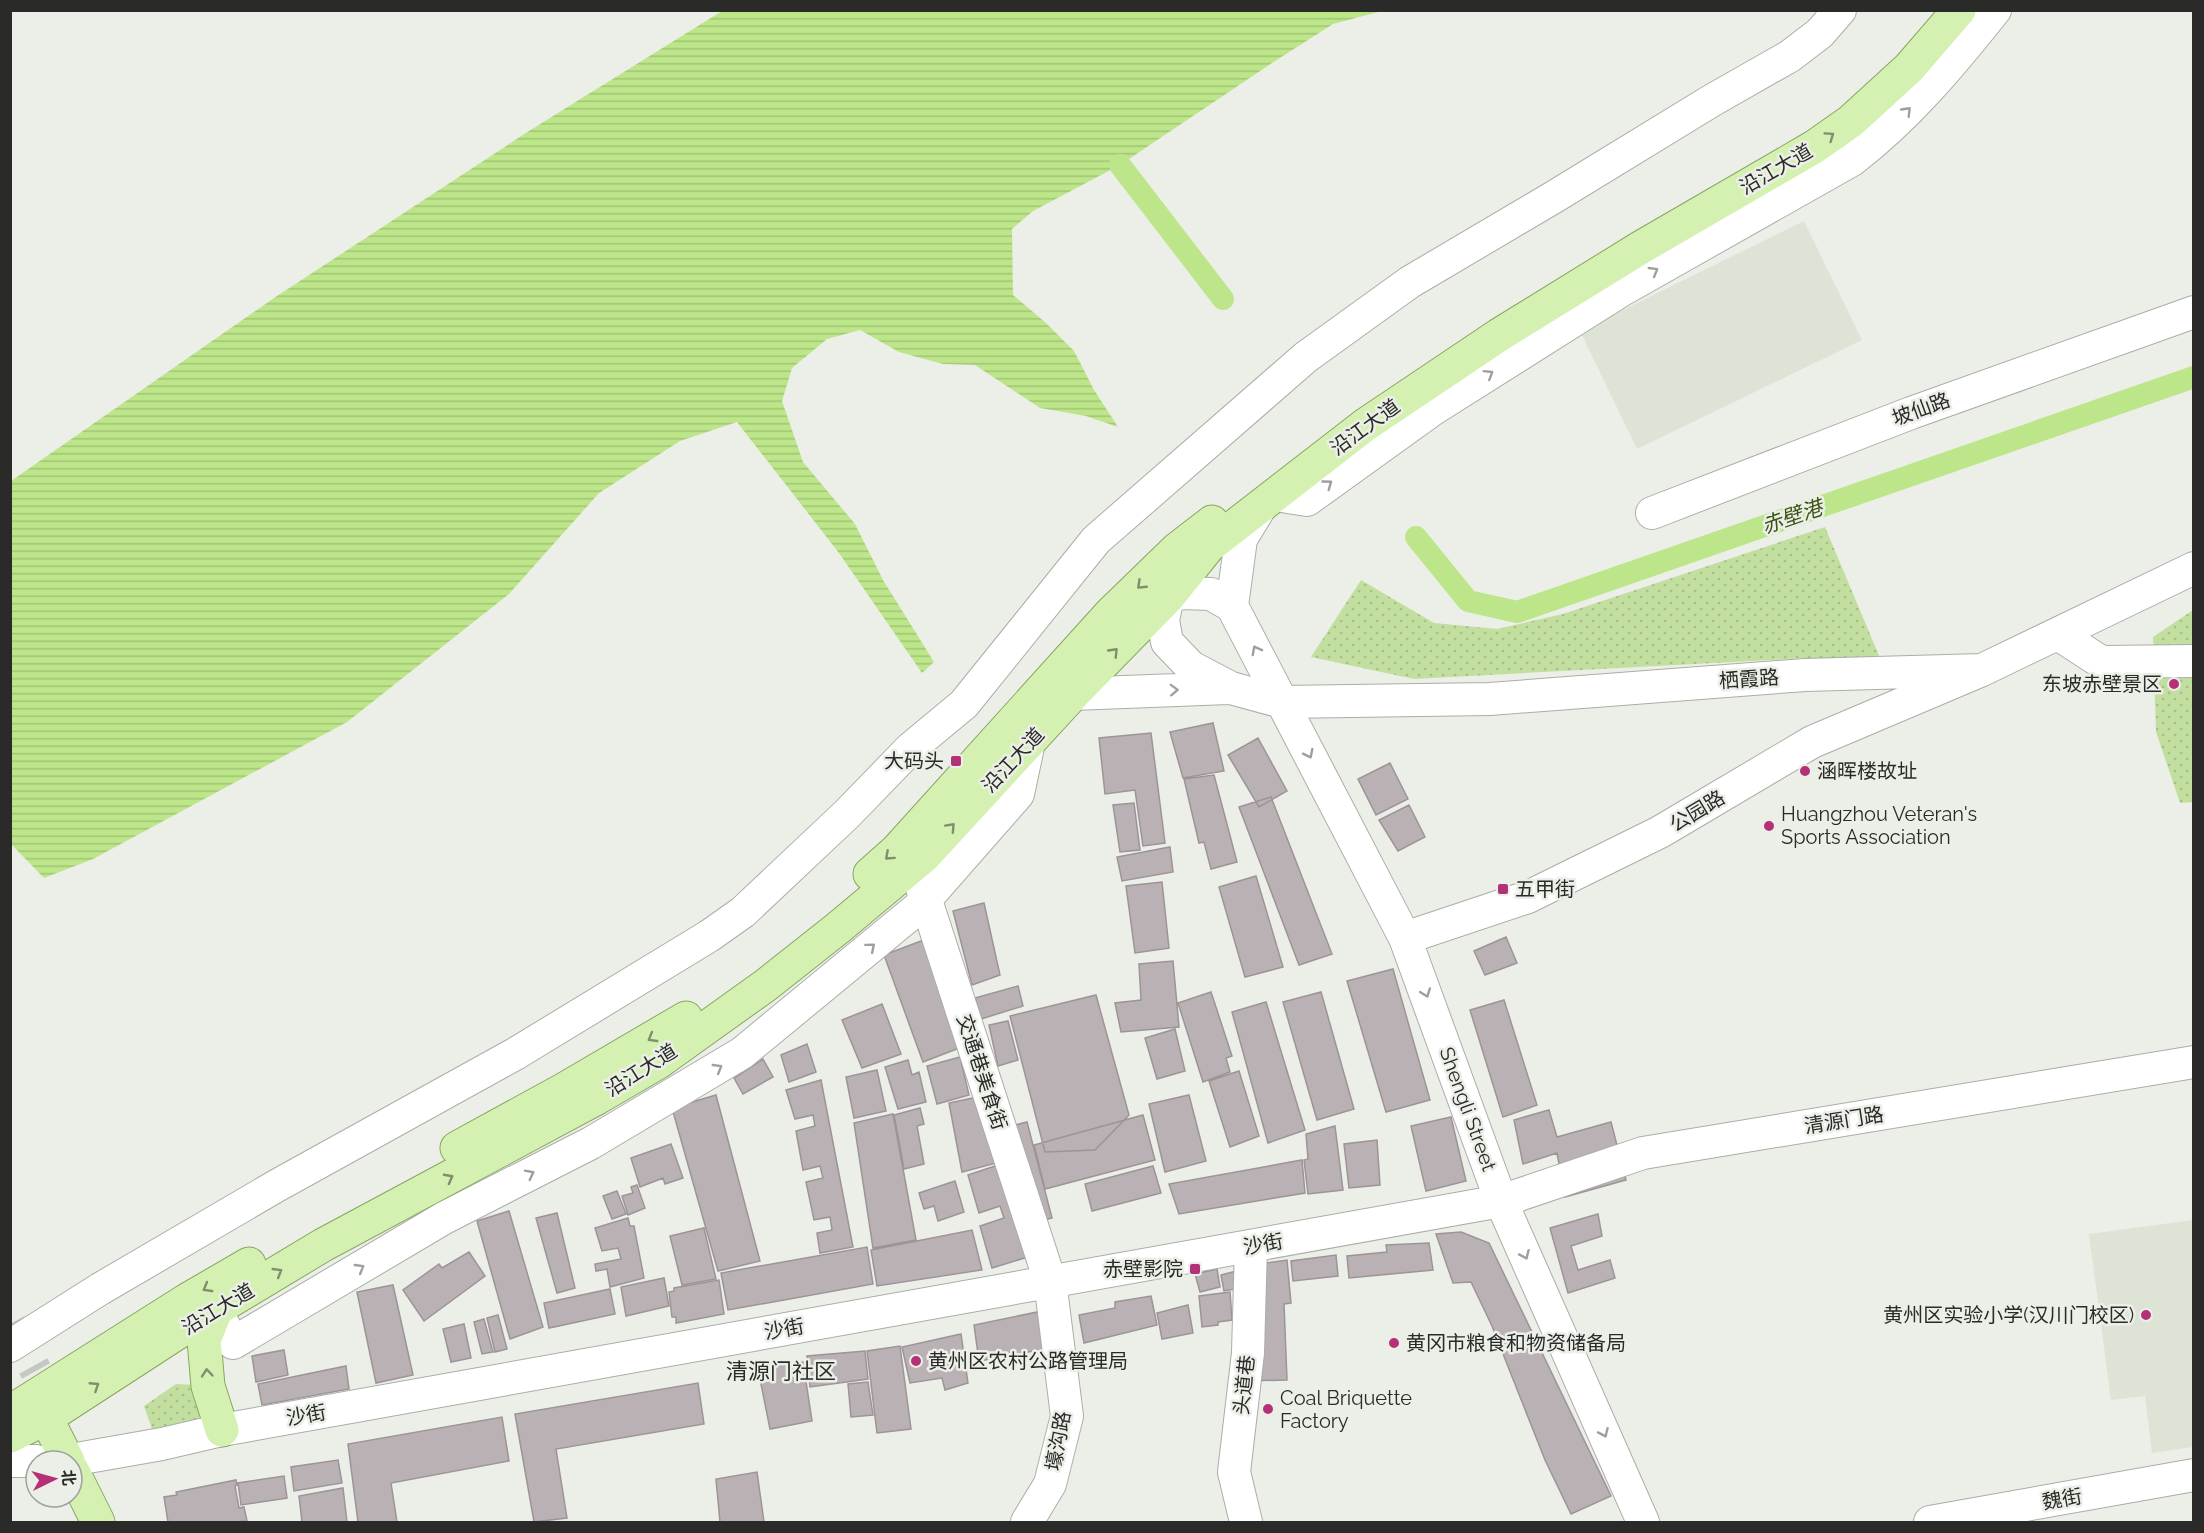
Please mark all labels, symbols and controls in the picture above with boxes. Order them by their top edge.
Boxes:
one-way arrow [1899,108,1910,119]
one-way arrow [1824,132,1835,143]
street label: 沿江大道 [1735,139,1817,199]
one-way arrow [1648,267,1658,278]
one-way arrow [1482,370,1493,381]
street label: 坡仙路 [1889,387,1953,431]
street label: 沿江大道 [1326,394,1404,460]
one-way arrow [1322,481,1333,492]
water label: 赤壁港 [1758,493,1829,539]
one-way arrow [1137,578,1147,589]
one-way arrow [1252,646,1263,656]
one-way arrow [1107,649,1118,659]
street label: 栖霞路 [1718,665,1780,693]
place label: 东坡赤壁景区 [2042,672,2162,696]
marker: 东坡赤壁景区 [2167,677,2181,691]
one-way arrow [1169,684,1178,697]
street label: 沿江大道 [977,723,1049,797]
one-way arrow [1302,748,1313,759]
place label: 大码头 [884,749,944,773]
marker: 大码头 [949,754,963,768]
place label: 涵晖楼故址 [1817,759,1917,783]
marker: 涵晖楼故址 [1798,764,1812,778]
street label: 公园路 [1665,785,1729,837]
place label: Huangzhou Veteran's Sports Association [1781,802,1977,849]
marker: Huangzhou Veteran's Sports Association [1762,819,1776,833]
one-way arrow [943,823,954,834]
one-way arrow [886,849,896,860]
place label: 五甲街 [1515,877,1575,901]
marker: 五甲街 [1496,882,1510,896]
one-way arrow [864,943,875,954]
one-way arrow [1418,987,1431,997]
street label: 交通巷美食街 [952,1011,1012,1133]
one-way arrow [648,1031,658,1043]
street label: 沿江大道 [601,1039,681,1101]
street label: Shengli Street [1435,1044,1502,1174]
one-way arrow [712,1063,722,1075]
street label: 清源门路 [1803,1102,1885,1138]
one-way arrow [524,1170,535,1181]
one-way arrow [443,1174,453,1185]
street label: 沙街 [1241,1229,1285,1259]
one-way arrow [1518,1248,1530,1259]
place label: 赤壁影院 [1103,1257,1183,1281]
marker: 赤壁影院 [1188,1262,1202,1276]
one-way arrow [354,1264,364,1276]
one-way arrow [272,1268,282,1280]
street label: 沿江大道 [178,1278,258,1340]
one-way arrow [203,1281,213,1292]
place label: 黄州区实验小学(汉川门校区) [1883,1303,2134,1327]
marker: 黄州区实验小学(汉川门校区) [2139,1308,2153,1322]
street label: 沙街 [762,1314,806,1344]
place label: 黄冈市粮食和物资储备局 [1406,1331,1626,1355]
marker: 黄冈市粮食和物资储备局 [1387,1336,1401,1350]
place label: 黄州区农村公路管理局 [928,1349,1128,1373]
marker: 黄州区农村公路管理局 [909,1354,923,1368]
street label: 头道巷 [1229,1354,1259,1416]
district label: 清源门社区 [726,1358,836,1384]
one-way arrow [201,1369,214,1378]
one-way arrow [89,1382,99,1394]
place label: Coal Briquette Factory [1280,1386,1412,1433]
street label: 沙街 [284,1400,328,1430]
marker: Coal Briquette Factory [1261,1402,1275,1416]
street label: 壕沟路 [1041,1409,1075,1473]
one-way arrow [1596,1427,1608,1438]
north arrow [24,1449,84,1509]
text: 北 [58,1469,79,1487]
street label: 魏街 [2040,1484,2084,1514]

